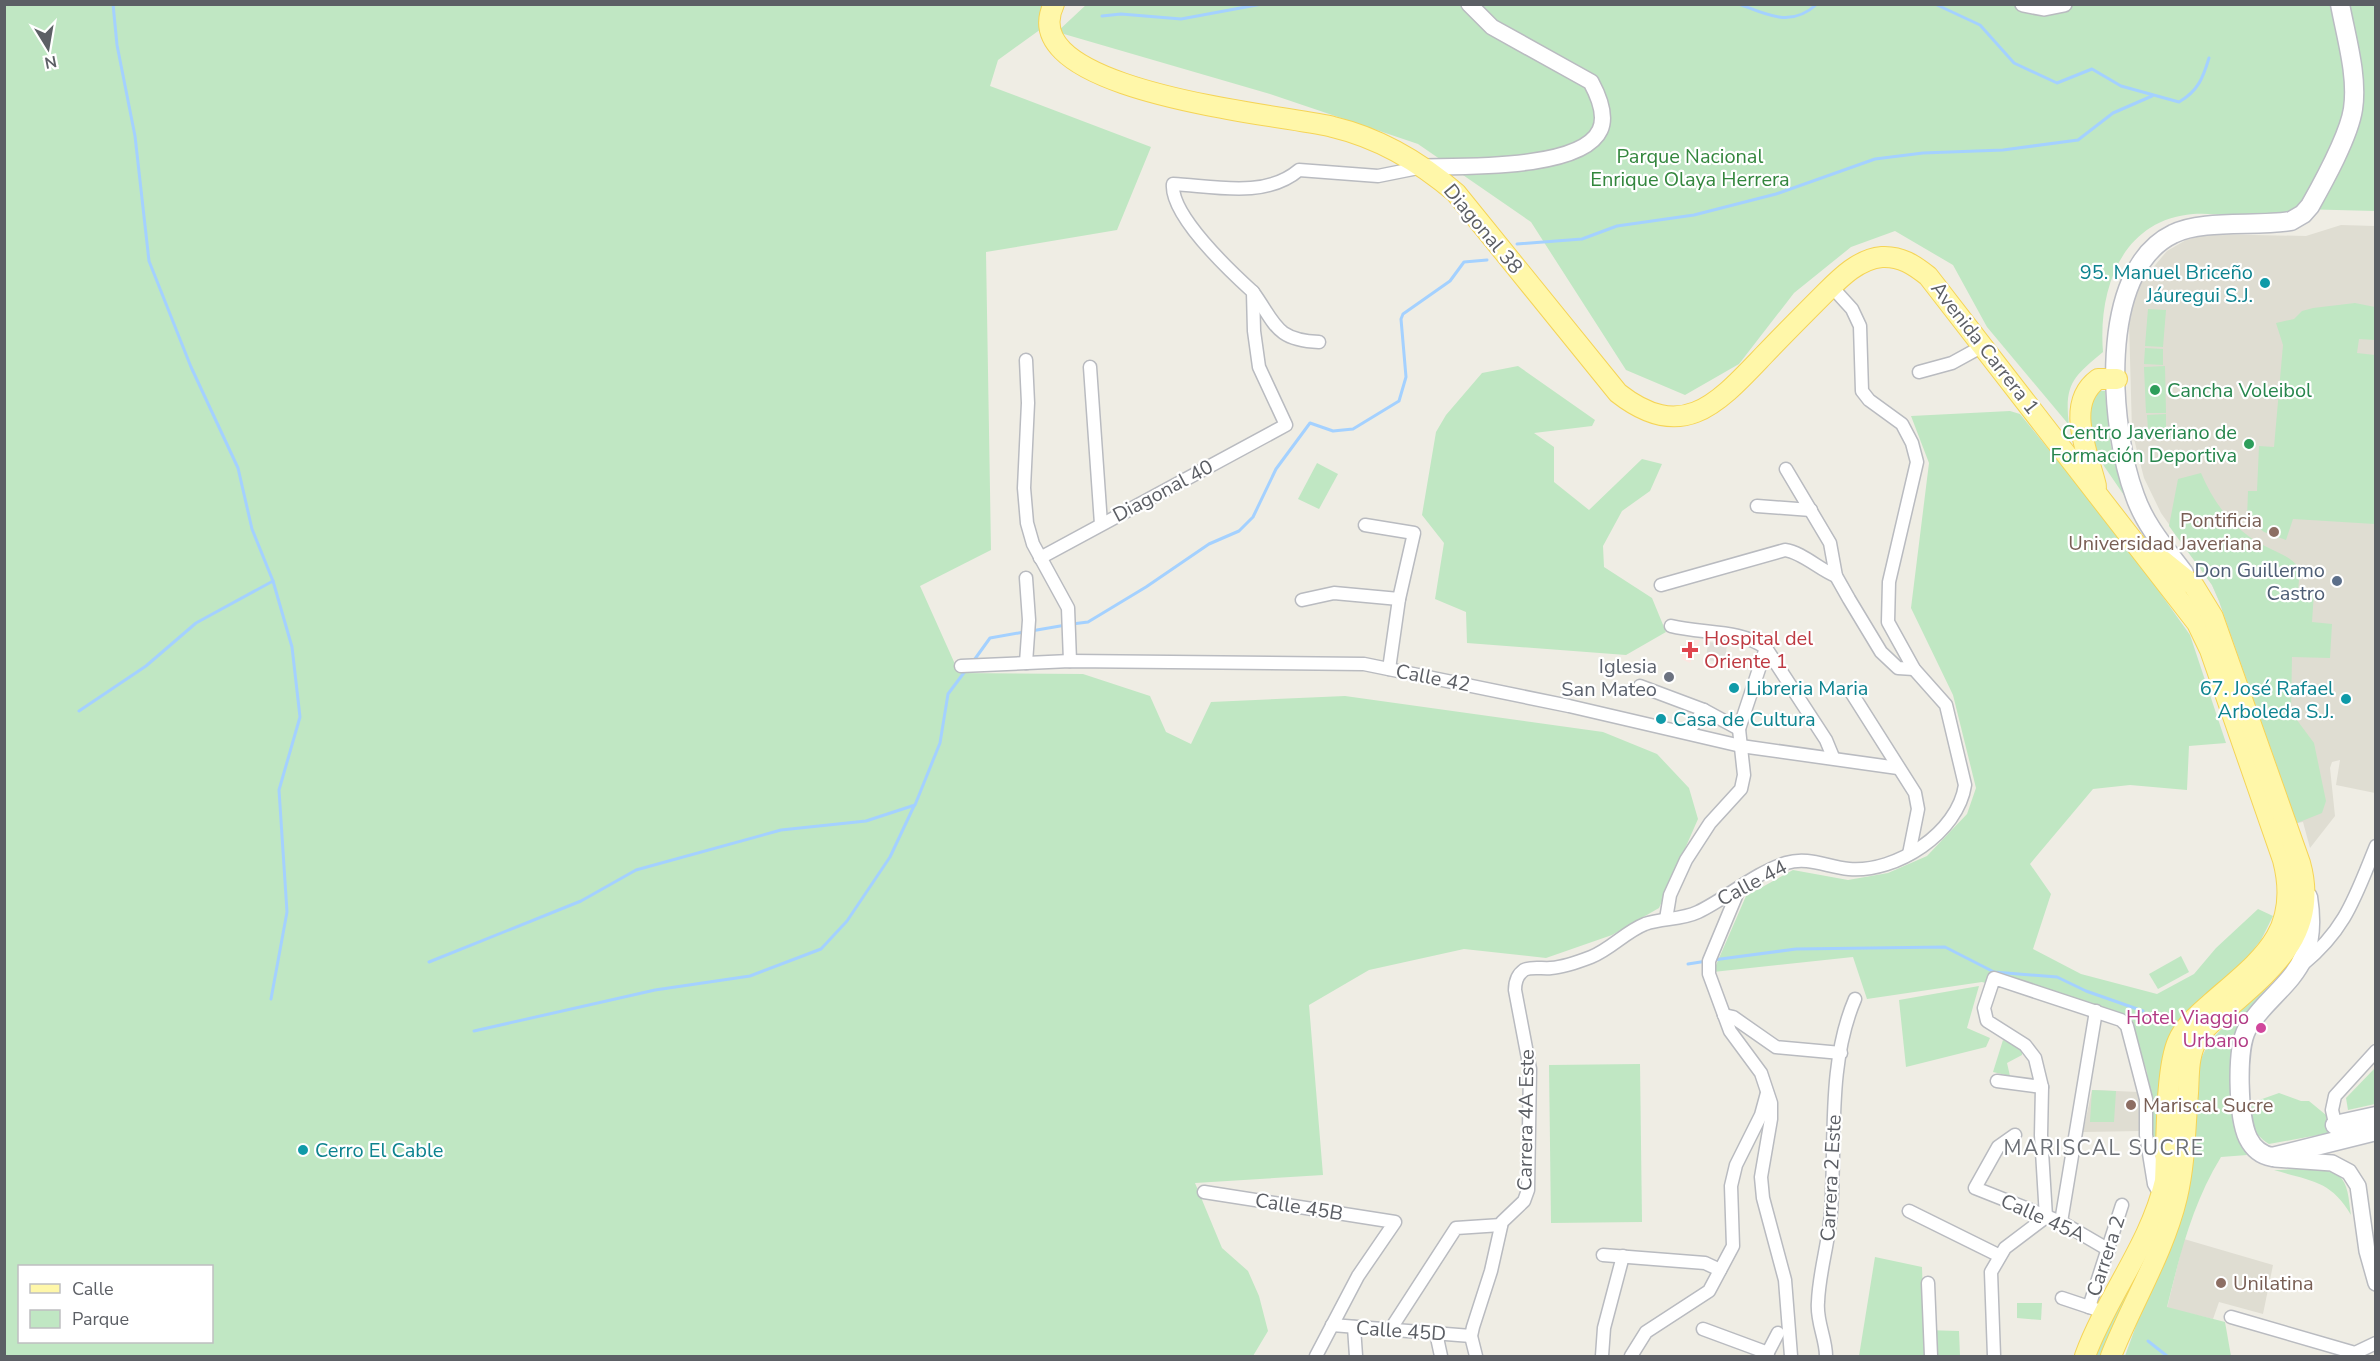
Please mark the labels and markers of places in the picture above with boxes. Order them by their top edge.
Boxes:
place label: 95. Manuel Briceño Jáuregui S.J. [2080,259,2253,309]
marker: 95. Manuel Briceño Jáuregui S.J. [2258,276,2272,290]
place label: Cancha Voleibol [2167,377,2312,404]
marker: Cancha Voleibol [2148,383,2162,397]
place label: Centro Javeriano de Formación Deportiva [2051,419,2237,469]
marker: Centro Javeriano de Formación Deportiva [2242,437,2256,451]
place label: Pontificia Universidad Javeriana [2068,507,2262,557]
marker: Pontificia Universidad Javeriana [2267,525,2281,539]
place label: Don Guillermo Castro [2194,557,2325,607]
marker: Don Guillermo Castro [2330,574,2344,588]
place label: Hospital del Oriente 1 [1704,625,1813,675]
marker: Hospital del Oriente 1 [1681,641,1699,659]
place label: Iglesia San Mateo [1561,653,1657,703]
marker: Iglesia San Mateo [1662,670,1676,684]
place label: Libreria Maria [1746,675,1868,702]
place label: 67. José Rafael Arboleda S.J. [2200,675,2334,725]
marker: Libreria Maria [1727,681,1741,695]
marker: 67. José Rafael Arboleda S.J. [2339,692,2353,706]
place label: Casa de Cultura [1673,706,1816,733]
marker: Casa de Cultura [1654,712,1668,726]
place label: Hotel Viaggio Urbano [2126,1004,2249,1054]
marker: Hotel Viaggio Urbano [2254,1021,2268,1035]
place label: Mariscal Sucre [2143,1092,2273,1119]
marker: Mariscal Sucre [2124,1098,2138,1112]
place label: Cerro El Cable [315,1137,443,1164]
marker: Cerro El Cable [296,1143,310,1157]
place label: Unilatina [2233,1270,2314,1297]
marker: Unilatina [2214,1276,2228,1290]

